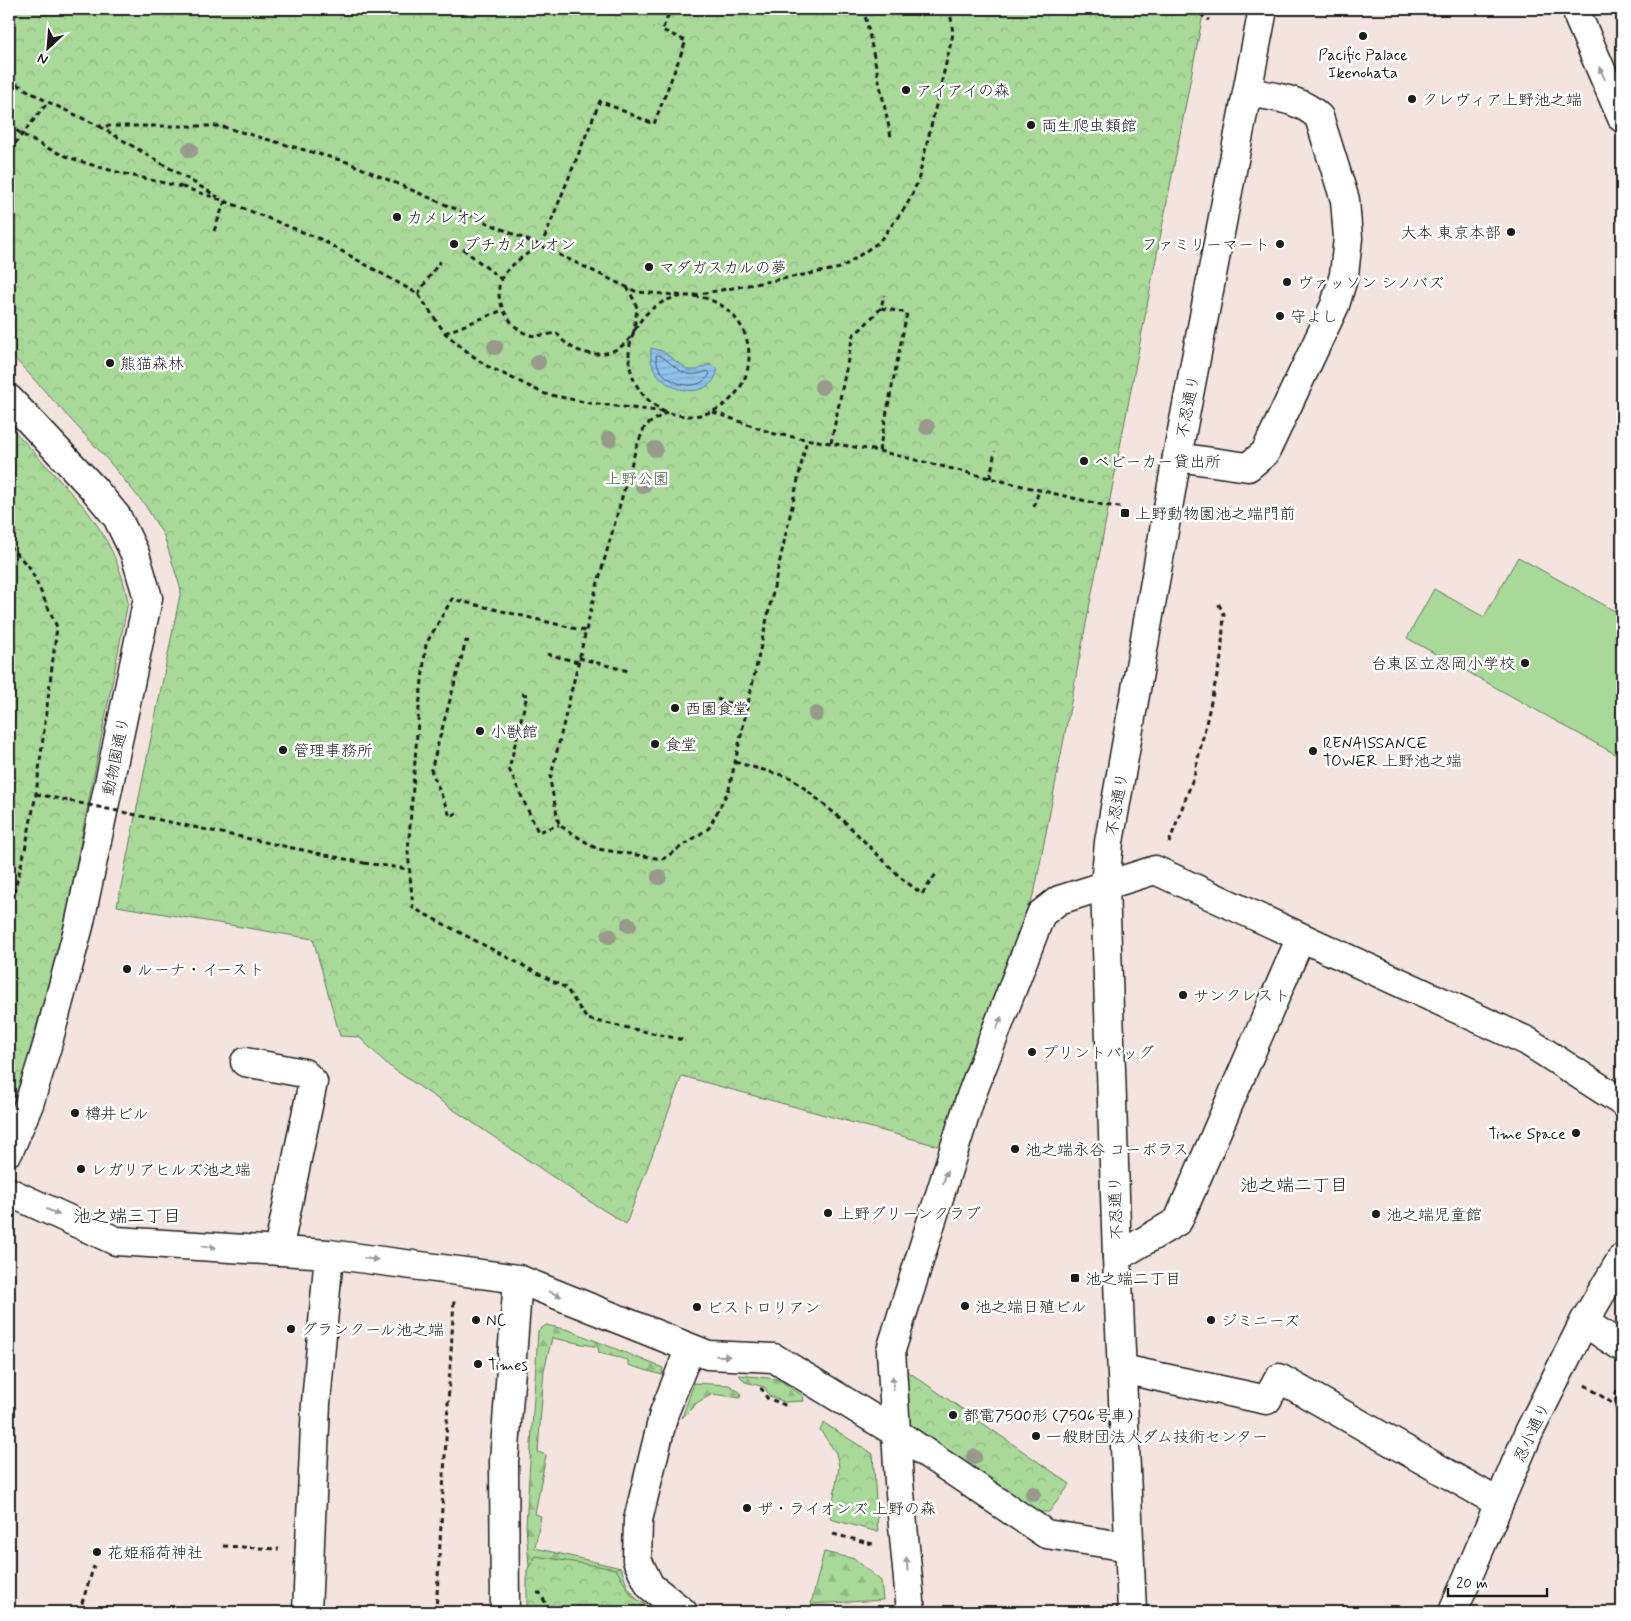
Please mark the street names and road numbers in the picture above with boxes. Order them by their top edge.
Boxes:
street label: 不忍通り [1172,373,1205,440]
street label: 動物園通り [98,715,135,798]
street label: 不忍通り [1102,771,1133,838]
street label: 不忍通り [1105,1176,1128,1240]
street label: 忍小通り [1509,1399,1555,1466]

